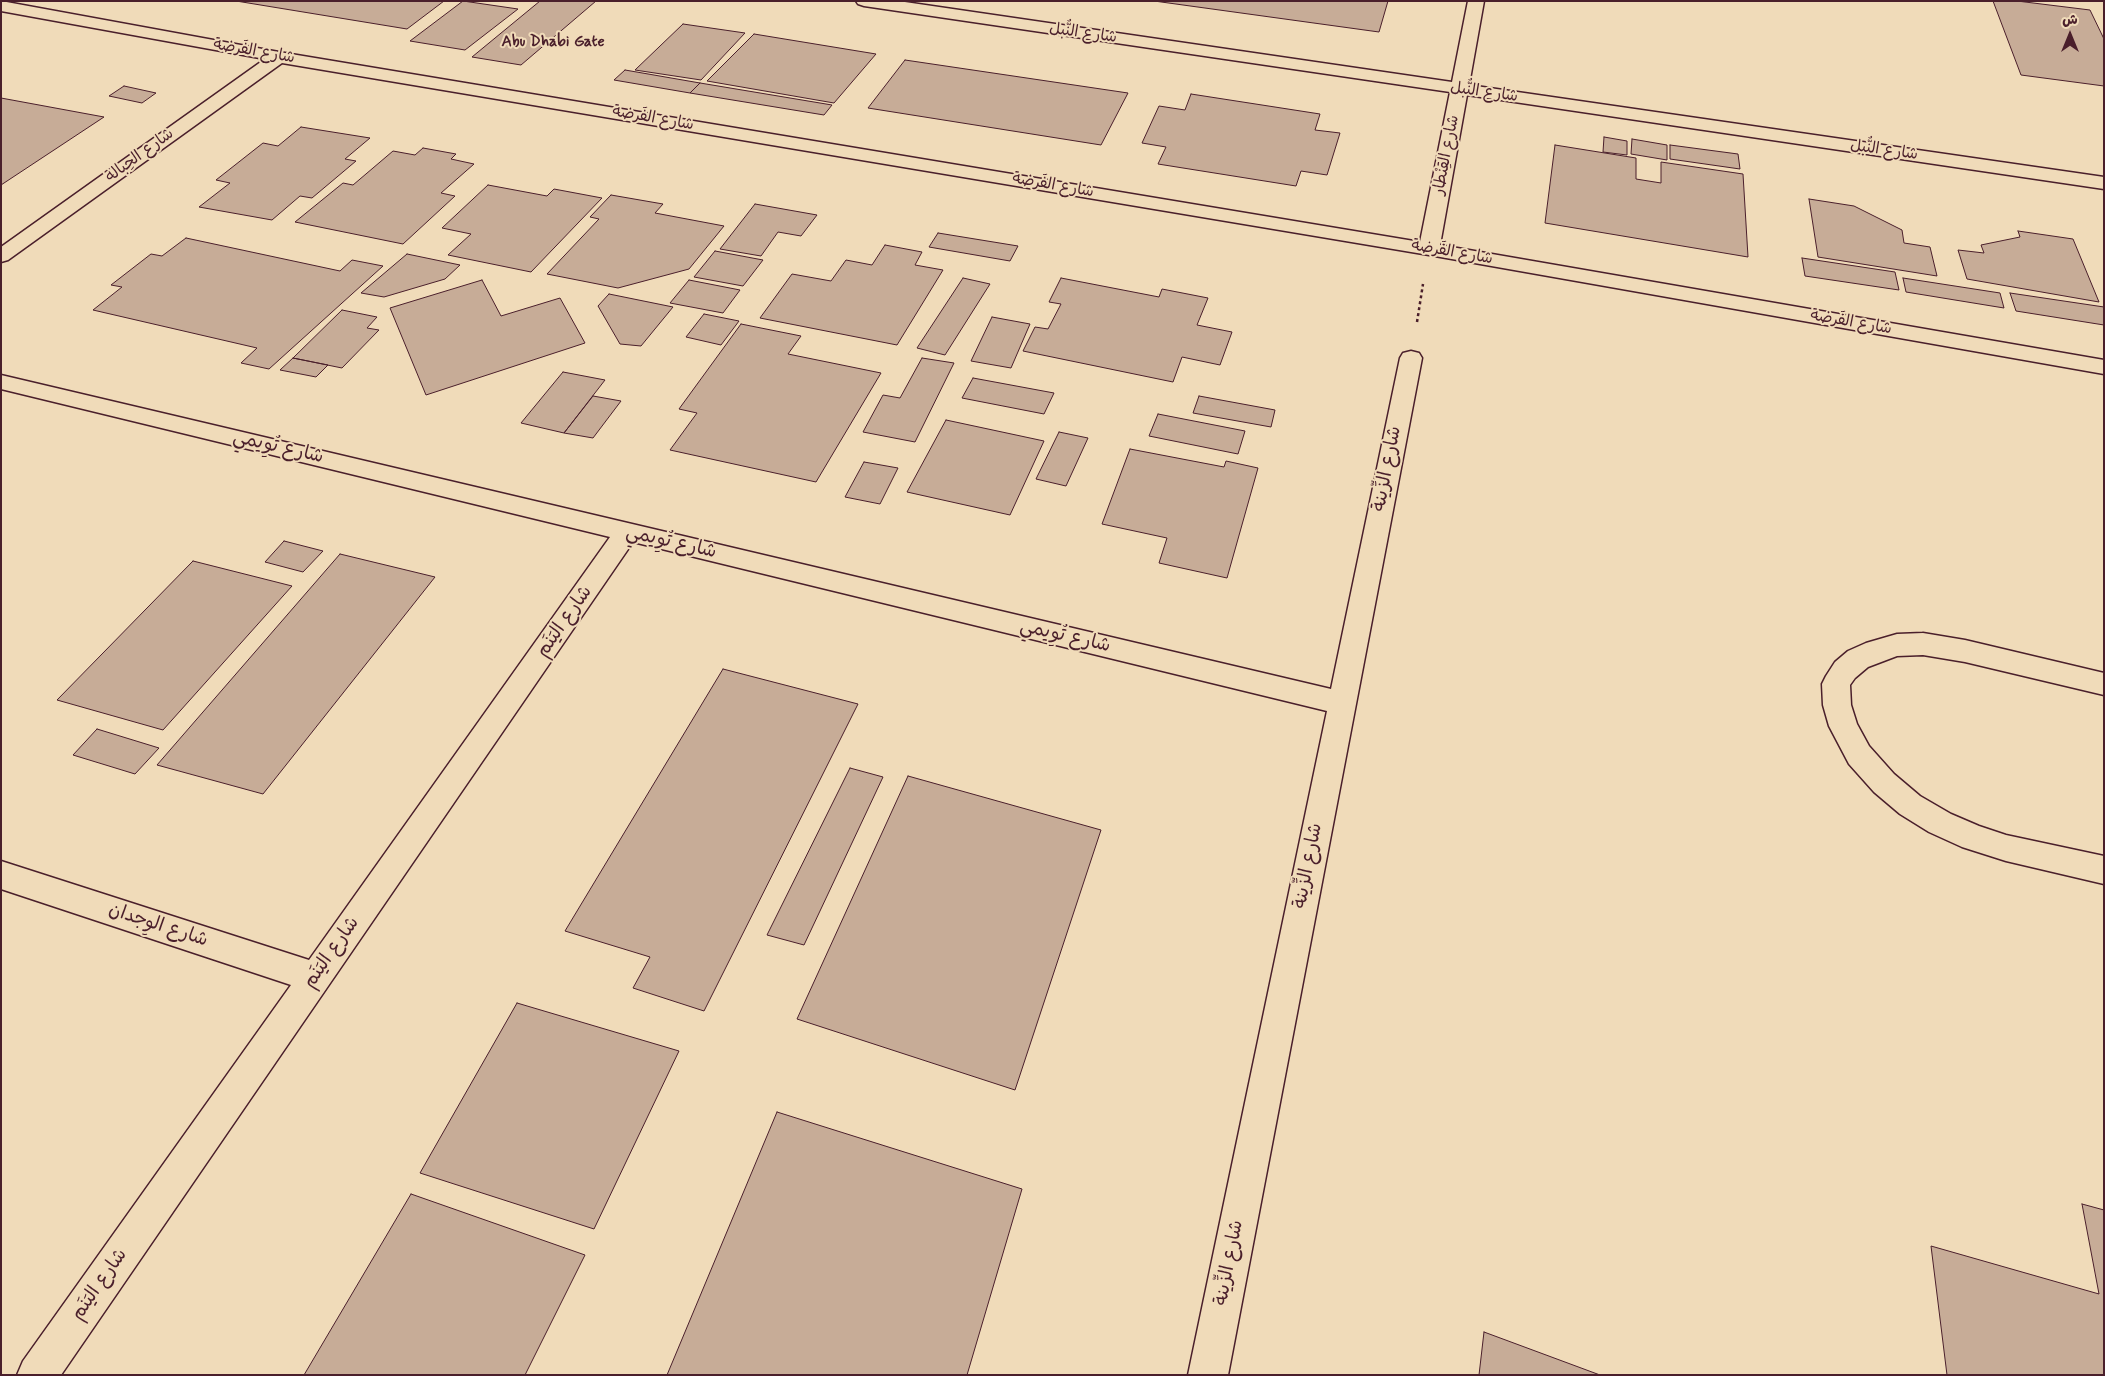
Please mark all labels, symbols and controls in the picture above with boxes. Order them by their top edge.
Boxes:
north arrow [2045,10,2095,60]
text: ش [2062,11,2078,29]
street label: شارع النُّبل [1048,20,1118,48]
district label: Abu Dhabi Gate [501,33,605,53]
street label: شارع الفَرضة [212,35,296,69]
street label: شارع النُّبل [1449,79,1519,107]
street label: شارع الفَرضة [611,102,695,136]
street label: شارع القِنْطار [1430,114,1464,196]
street label: شارع الحِبالة [102,125,178,187]
street label: شارع النُّبل [1849,137,1919,165]
street label: شارع الفَرضة [1011,169,1095,203]
street label: شارع الفَرضة [1410,236,1494,270]
street label: شارع الفَرضة [1809,306,1893,340]
street label: شارع الزِّينة [1369,424,1407,514]
street label: شارع تُوِيمي [231,427,325,469]
street label: شارع تُوِيمي [624,522,718,564]
street label: شارع اليَنَم [532,582,598,662]
street label: شارع تُوِيمي [1018,616,1112,658]
street label: شارع الزِّينة [1290,821,1328,911]
street label: شارع الوِجدان [105,899,211,953]
street label: شارع اليَنَم [299,913,365,993]
street label: شارع الزِّينة [1211,1218,1249,1308]
street label: شارع اليَنَم [67,1245,133,1325]

